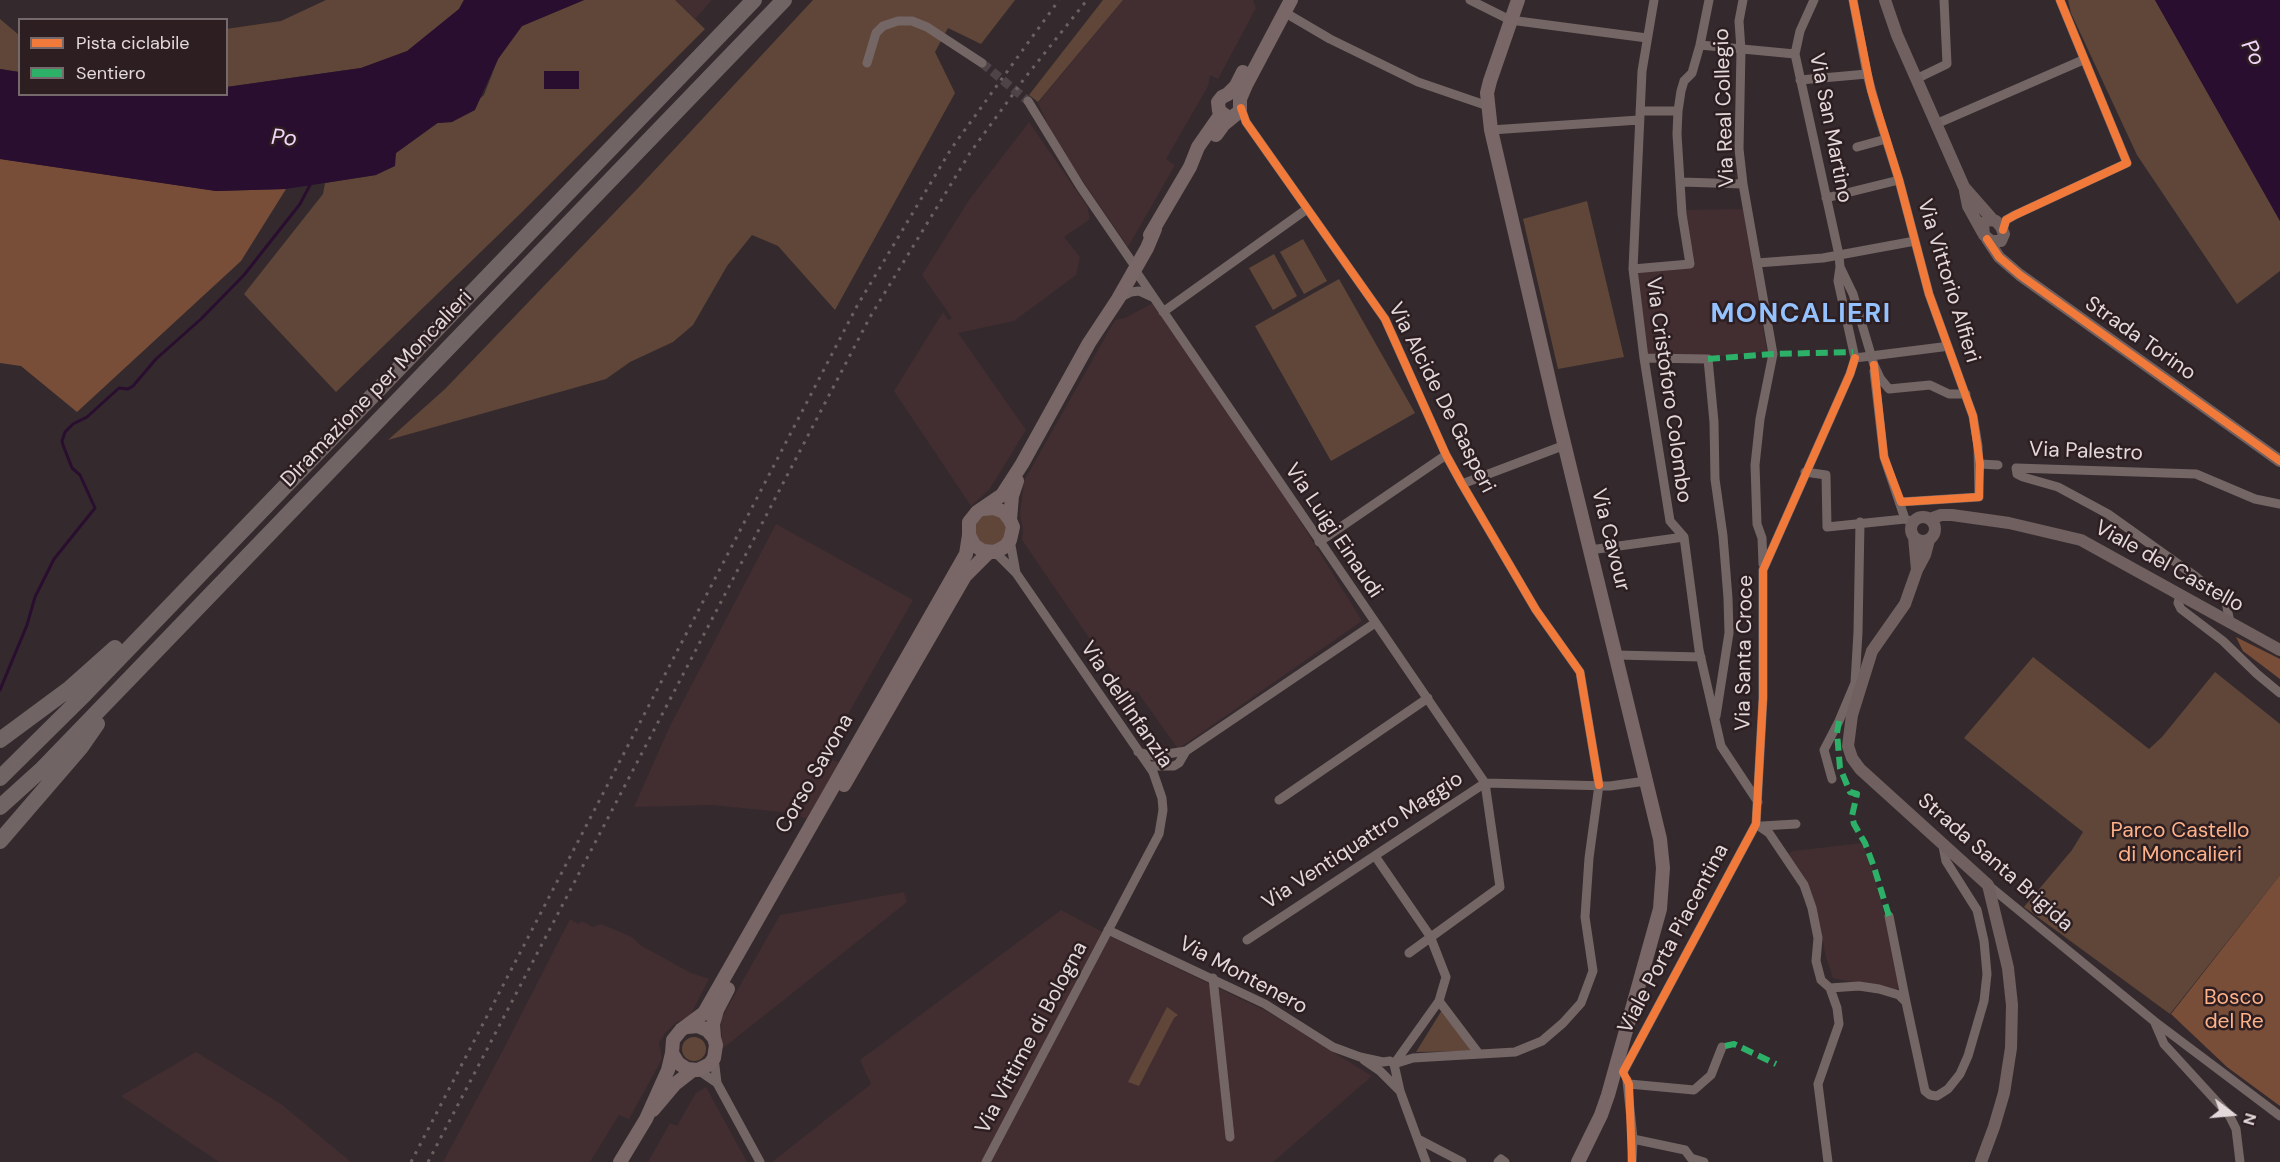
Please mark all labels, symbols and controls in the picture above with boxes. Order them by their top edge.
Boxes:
legend [18,18,228,96]
street label: Via Real Collegio [1710,28,1740,188]
text: Pista ciclabile [76,31,190,55]
water label: Po [2234,36,2270,70]
street label: Via San Martino [1803,51,1857,205]
text: Sentiero [76,61,146,85]
water label: Po [270,125,298,153]
street label: Via Vittorio Alfieri [1911,196,1985,366]
street label: Via Cristoforo Colombo [1640,275,1696,505]
street label: Diramazione per Moncalieri [276,285,478,493]
street label: Strada Torino [2080,292,2200,386]
street label: Via Alcide De Gasperi [1382,299,1500,497]
district label: MONCALIERI [1710,299,1892,331]
street label: Via Palestro [2029,437,2143,467]
street label: Via Luigi Einaudi [1279,459,1387,603]
street label: Via Cavour [1585,486,1635,594]
street label: Viale del Castello [2090,516,2248,618]
street label: Via Santa Croce [1731,575,1759,731]
street label: Via dell'Infanzia [1074,637,1178,773]
street label: Corso Savona [771,710,859,838]
street label: Via Ventiquattro Maggio [1258,767,1468,915]
street label: Strada Santa Brigida [1912,789,2078,937]
park label: Parco Castello di Moncalieri [2111,818,2249,868]
street label: Viale Porta Piacentina [1613,840,1735,1038]
street label: Via Montenero [1174,932,1312,1020]
street label: Via Vittime di Bologna [971,938,1093,1138]
park label: Bosco del Re [2204,985,2264,1035]
north arrow [2202,1084,2262,1144]
text: N [2238,1111,2261,1128]

